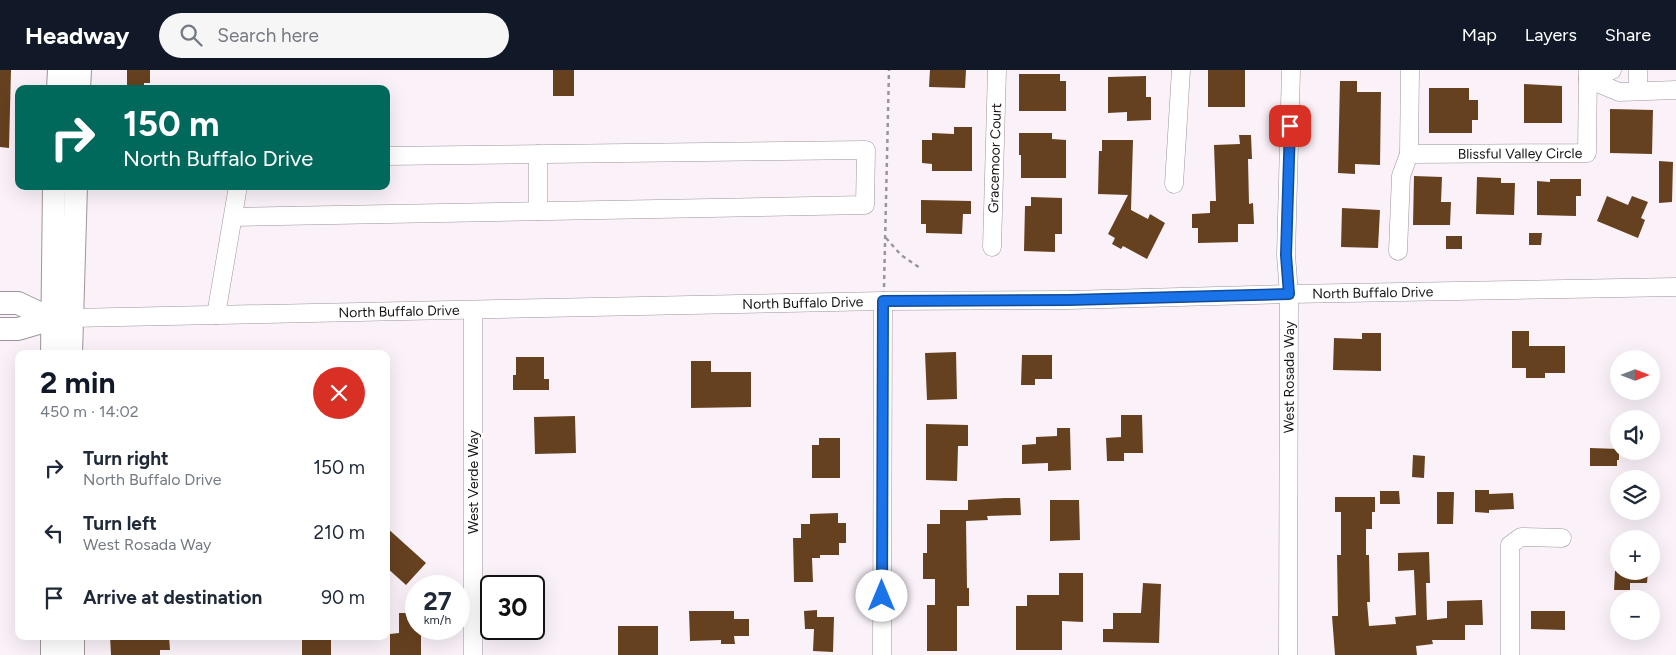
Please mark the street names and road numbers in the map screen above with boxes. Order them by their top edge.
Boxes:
street label: Gracemoor Court [984,103,1005,213]
street label: Blissful Valley Circle [1458,145,1583,162]
street label: North Buffalo Drive [1312,283,1434,302]
street label: North Buffalo Drive [742,293,864,312]
street label: North Buffalo Drive [338,301,460,321]
street label: West Rosada Way [1280,320,1297,433]
street label: West Verde Way [465,429,482,534]

